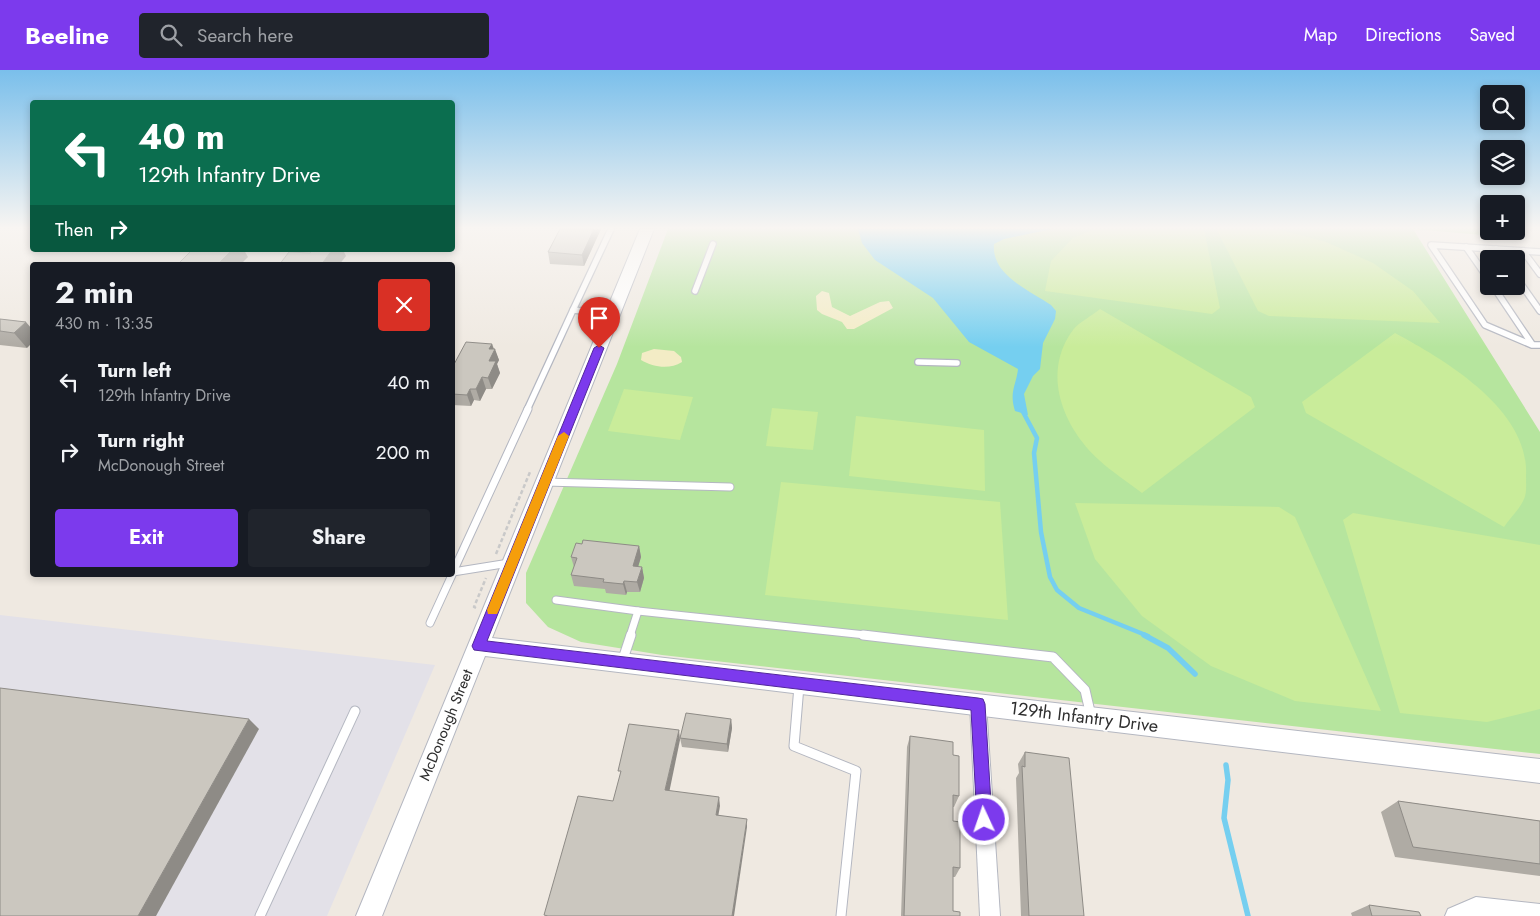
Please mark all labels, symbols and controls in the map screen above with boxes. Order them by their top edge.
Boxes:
search box [139,13,489,58]
text: Beeline [25,18,109,53]
icon: search [157,21,185,49]
text: Search here [197,22,293,49]
text: Map [1304,22,1337,48]
text: Directions [1365,22,1441,48]
text: Saved [1469,22,1515,48]
map controls [1480,85,1525,295]
button: search [1480,85,1525,130]
text: 40 m [138,112,225,162]
icon: left [55,120,120,185]
button: layers [1480,140,1525,185]
text: 129th Infantry Drive [138,158,321,190]
button: + [1480,195,1525,240]
icon: right [104,215,132,243]
text: Then [55,216,94,243]
button: − [1480,250,1525,295]
text: 2 min [55,271,134,314]
button: close [378,279,430,331]
pin [578,297,620,348]
icon: arrive [585,304,613,332]
text: 430 m · 13:35 [55,312,153,335]
text: Turn left [98,357,171,384]
icon: left [55,368,83,396]
text: 40 m [387,369,430,396]
text: 129th Infantry Drive [98,384,231,407]
text: Turn right [98,427,184,454]
icon: right [55,438,83,466]
text: 200 m [376,439,430,466]
text: McDonough Street [98,454,224,477]
button: Exit [55,509,238,567]
button: Share [248,509,430,567]
street label: McDonough Street [414,666,479,784]
street label: 129th Infantry Drive [1008,695,1160,739]
position arrow [957,793,1009,845]

